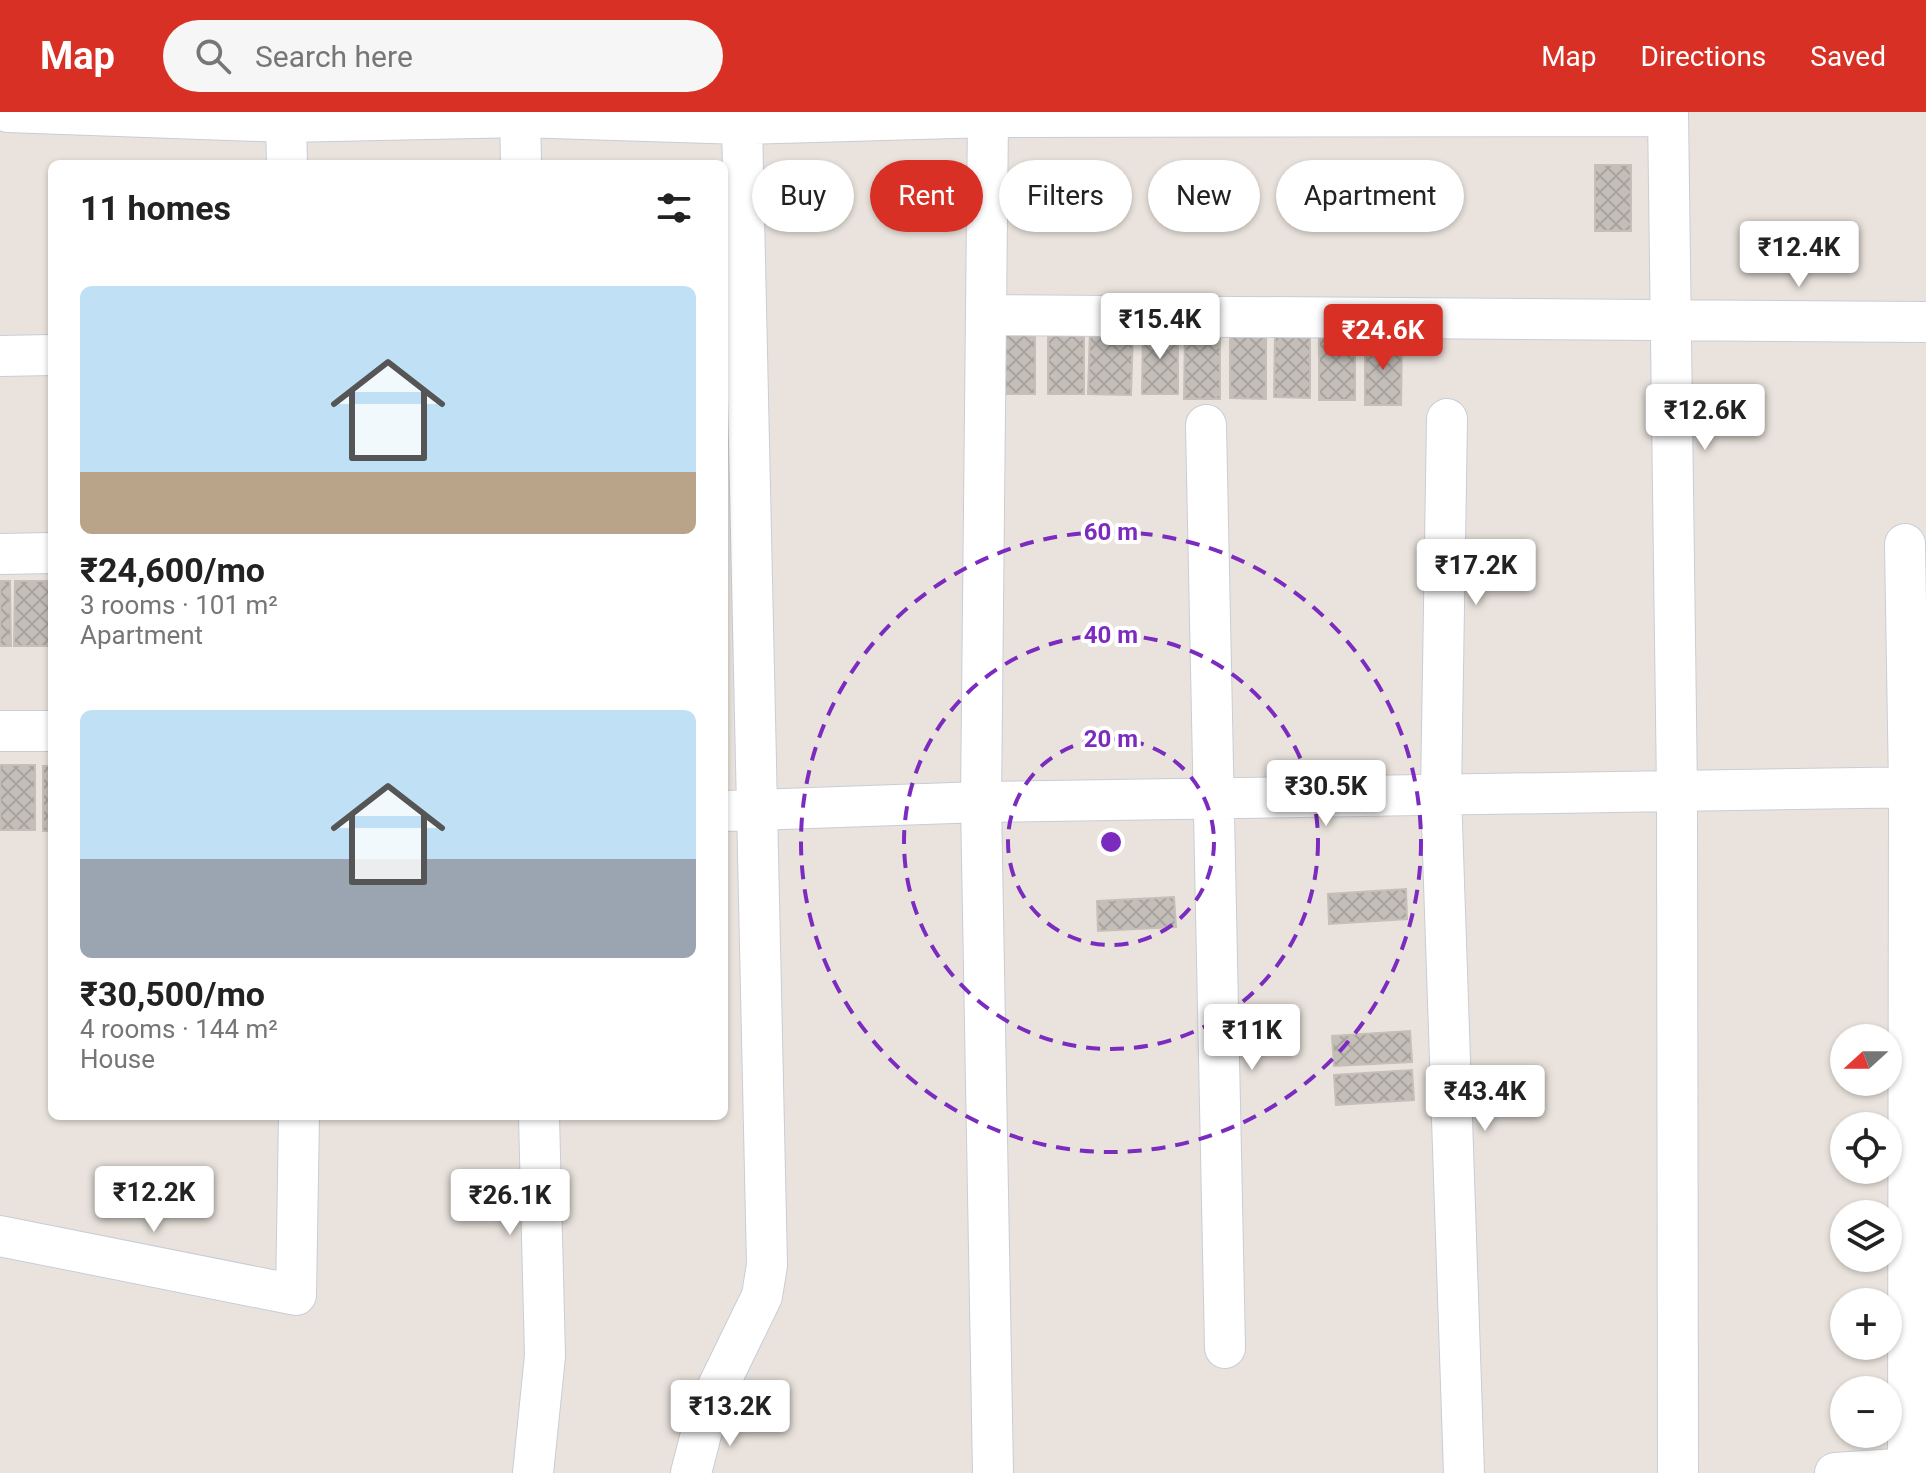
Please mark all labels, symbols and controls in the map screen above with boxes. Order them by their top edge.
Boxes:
search box [163,20,723,92]
text: Map [40,34,115,78]
icon: search [191,34,235,78]
text: Search here [255,39,413,74]
text: Map [1541,40,1597,73]
text: Directions [1641,40,1766,73]
text: Saved [1810,40,1886,73]
chip: Buy [752,160,854,232]
chip: Rent [870,160,983,232]
chip: Filters [999,160,1132,232]
chip: New [1148,160,1260,232]
chip: Apartment [1276,160,1464,232]
icon: filters [652,186,696,230]
text: 11 homes [80,188,231,228]
pin: ₹12.4K [1734,221,1864,289]
text: ₹12.4K [1758,232,1840,262]
pin: ₹15.4K [1095,293,1225,361]
text: ₹15.4K [1119,304,1201,334]
pin: ₹24.6K [1318,304,1448,372]
text: ₹24.6K [1342,315,1424,345]
icon: home [316,338,460,482]
pin: ₹12.6K [1640,384,1770,452]
text: ₹12.6K [1664,395,1746,425]
text: 60 m [1084,518,1138,546]
pin: ₹17.2K [1411,539,1541,607]
text: ₹24,600/mo [80,550,265,590]
text: ₹17.2K [1435,550,1517,580]
text: 3 rooms · 101 m² [80,590,278,620]
text: Apartment [80,620,203,650]
text: 40 m [1084,621,1138,649]
text: 20 m [1084,725,1138,753]
pin: ₹30.5K [1261,760,1391,828]
icon: home [316,762,460,906]
text: ₹30.5K [1285,771,1367,801]
centre of rings [1097,828,1125,856]
text: ₹30,500/mo [80,974,265,1014]
pin: ₹11K [1205,1004,1299,1072]
text: 4 rooms · 144 m² [80,1014,278,1044]
text: ₹11K [1222,1015,1282,1045]
north arrow [1830,1024,1902,1096]
map controls [1830,1024,1902,1448]
text: House [80,1044,155,1074]
pin: ₹43.4K [1420,1065,1550,1133]
text: ₹43.4K [1444,1076,1526,1106]
button: locate [1830,1112,1902,1184]
pin: ₹12.2K [89,1166,219,1234]
pin: ₹26.1K [445,1169,575,1237]
text: ₹12.2K [113,1177,195,1207]
text: ₹26.1K [469,1180,551,1210]
button: layers [1830,1200,1902,1272]
button: + [1830,1288,1902,1360]
button: − [1830,1376,1902,1448]
pin: ₹13.2K [665,1380,795,1448]
text: ₹13.2K [689,1391,771,1421]

